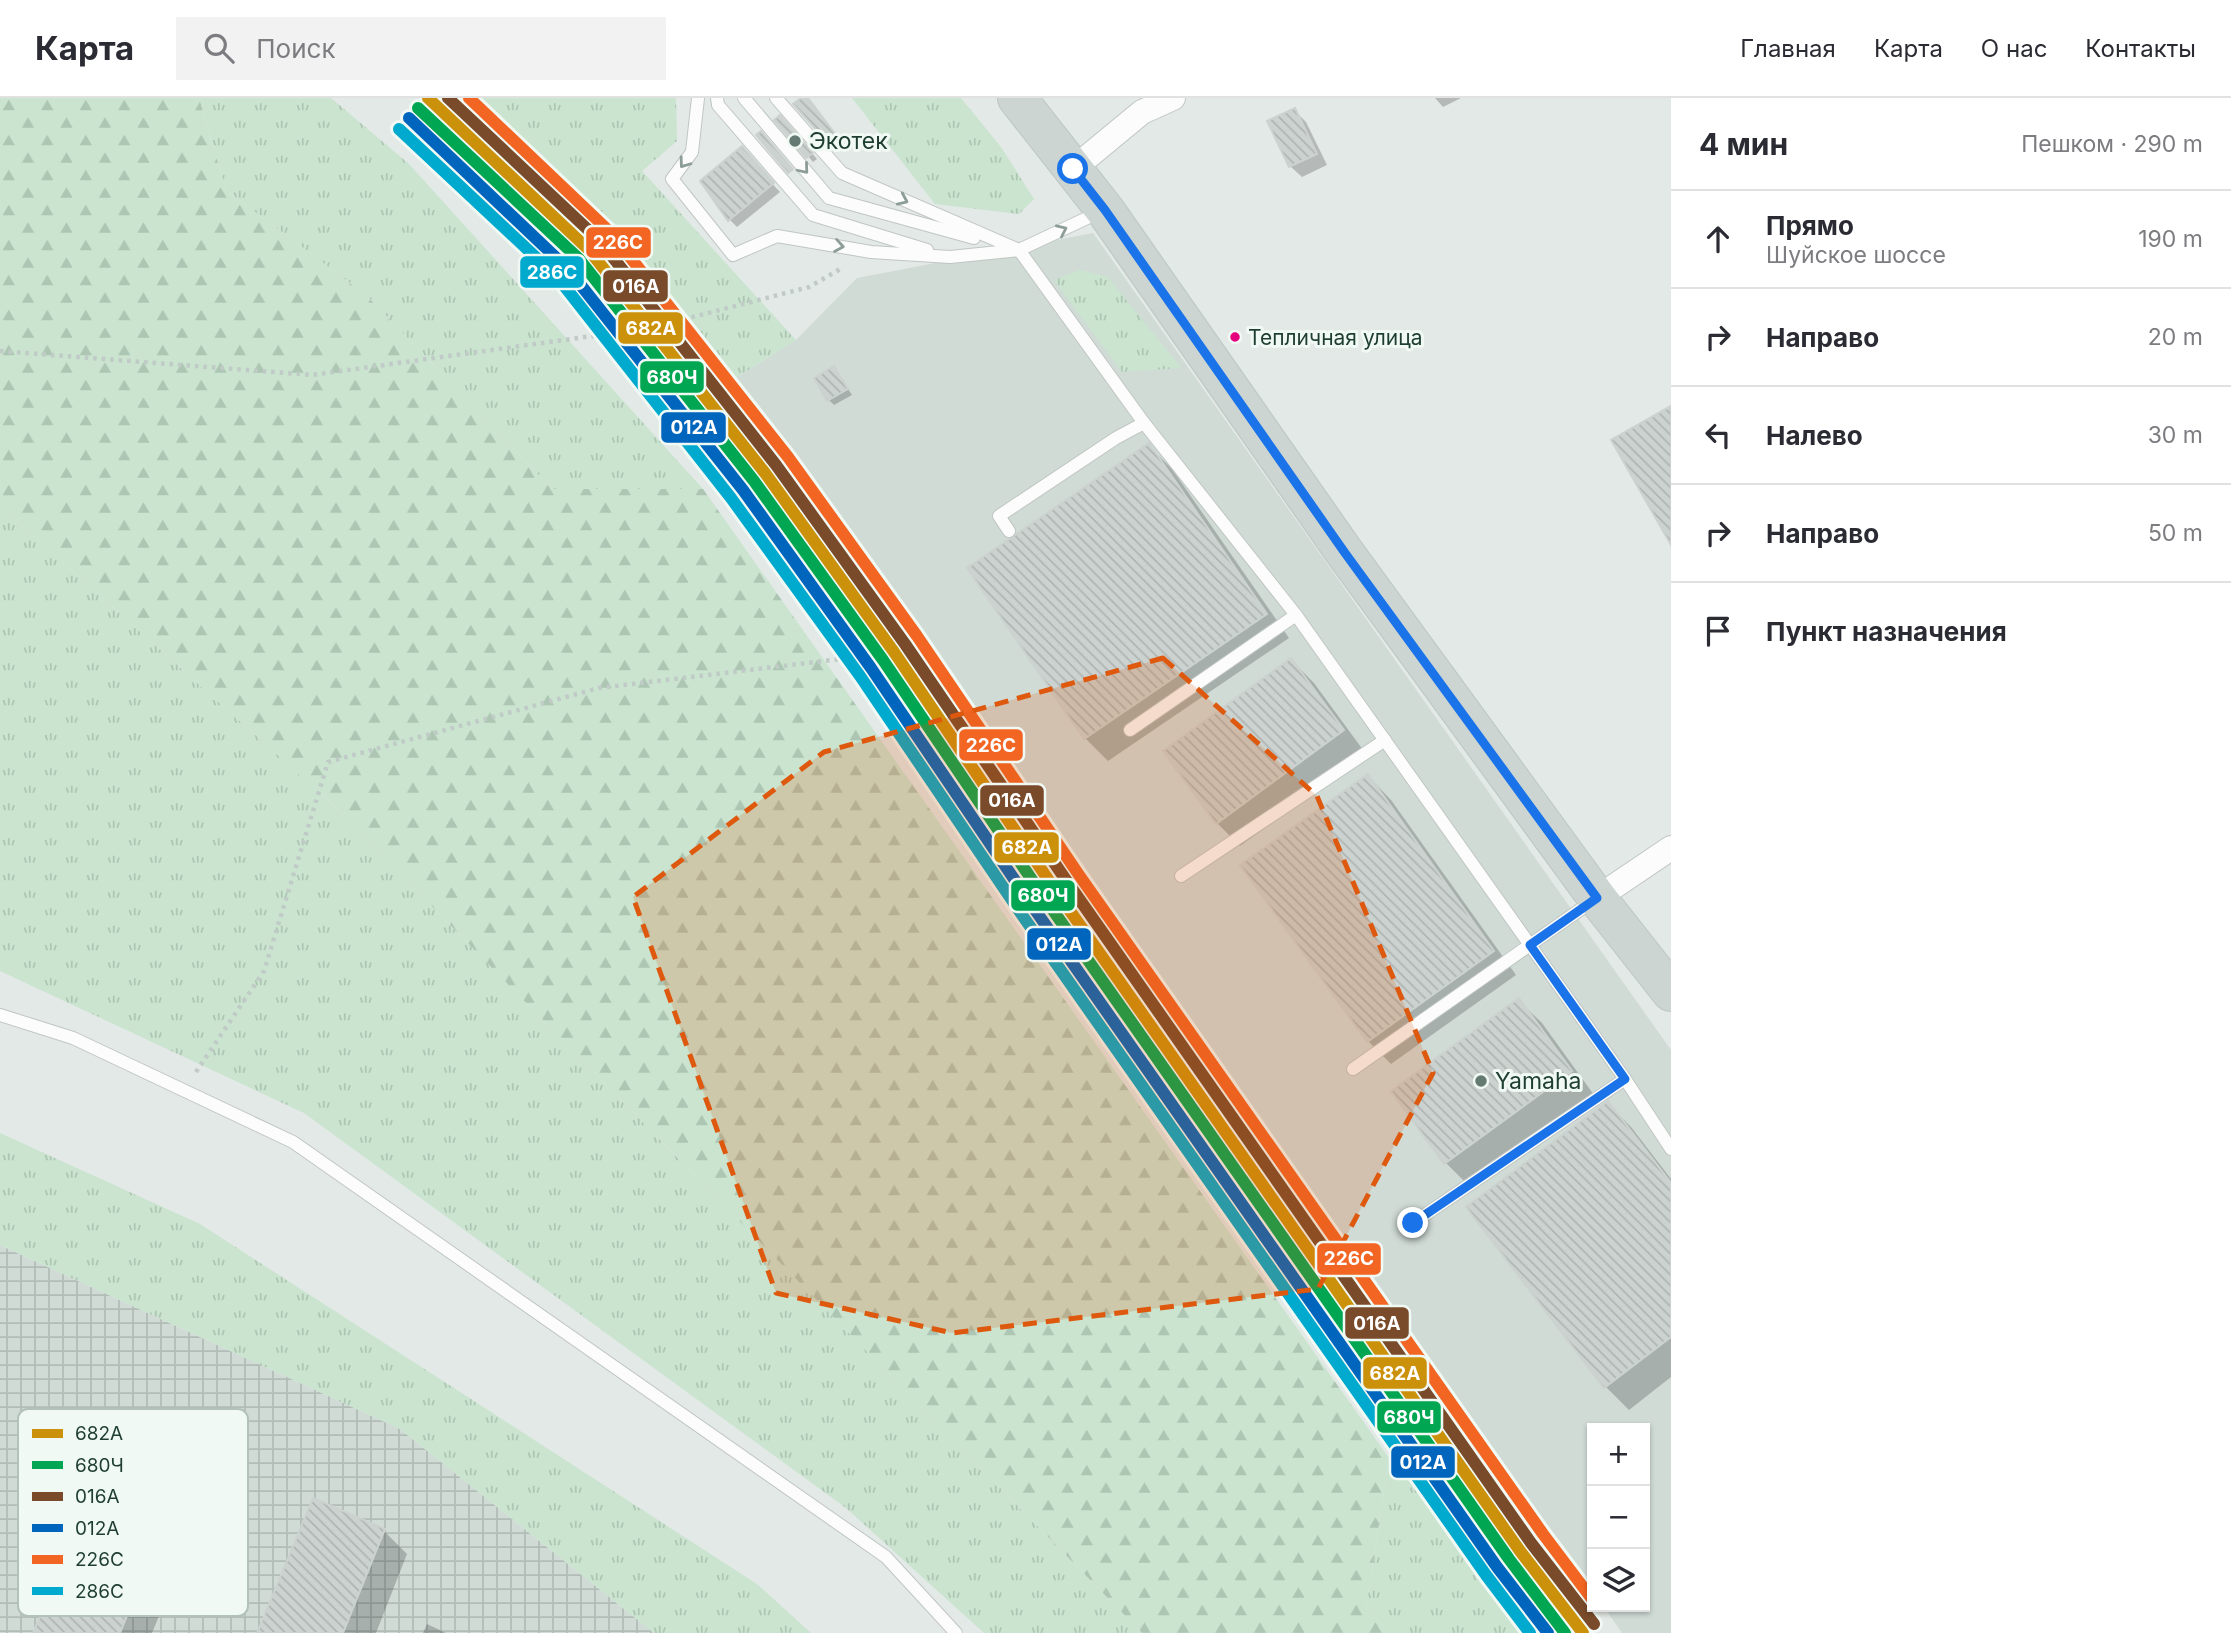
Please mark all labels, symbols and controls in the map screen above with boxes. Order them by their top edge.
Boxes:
search box [176,17,666,80]
text: Карта [35,28,134,68]
icon: search [200,29,238,67]
text: Поиск [256,33,335,64]
text: Главная [1740,34,1836,63]
text: Карта [1874,34,1943,63]
text: О нас [1981,34,2047,63]
text: Контакты [2085,34,2196,63]
text: 4 мин [1699,126,1788,162]
place label: Экотек [809,127,888,155]
text: Пешком · 290 m [2021,130,2203,158]
marker: Экотек [787,133,803,149]
route start [1057,153,1088,184]
one-way arrow [680,155,692,168]
one-way arrow [796,160,808,173]
one-way arrow [896,192,908,206]
text: Прямо [1766,210,1854,241]
icon: ahead [1699,220,1737,258]
one-way arrow [1055,224,1067,238]
text: 190 m [2138,225,2203,253]
line badge: 226С [585,226,652,259]
text: 226С [593,231,643,254]
one-way arrow [833,238,845,253]
text: Шуйское шоссе [1766,241,1946,269]
line badge: 286С [519,255,585,289]
text: 286С [527,261,577,284]
line badge: 016А [602,269,669,303]
text: 016А [612,275,660,298]
line badge: 682А [617,311,684,345]
text: 682А [626,317,676,340]
icon: right [1699,318,1737,356]
text: Направо [1766,322,1879,353]
text: 20 m [2148,323,2203,351]
place label: Тепличная улица [1248,325,1423,350]
marker: Тепличная улица [1228,330,1242,344]
line badge: 680Ч [639,360,705,394]
text: 680Ч [647,366,697,389]
line badge: 012А [660,411,727,444]
text: 012А [670,416,718,439]
icon: left [1699,416,1737,454]
text: Налево [1766,420,1863,451]
text: 30 m [2148,421,2203,449]
icon: right [1699,514,1737,552]
text: Направо [1766,518,1879,549]
text: 50 m [2148,519,2203,547]
icon: arrive [1699,612,1737,650]
text: Пункт назначения [1766,616,2007,647]
line badge: 226С [958,728,1024,762]
text: 226С [966,734,1016,757]
line badge: 016А [979,784,1045,817]
text: 016А [988,789,1036,812]
line badge: 682А [993,831,1060,864]
text: 682А [1002,836,1052,859]
line badge: 680Ч [1010,879,1076,912]
text: 680Ч [1018,884,1068,907]
line badge: 012А [1026,927,1092,961]
text: 012А [1035,933,1083,956]
place label: Yamaha [1495,1067,1581,1095]
marker: Yamaha [1473,1073,1489,1089]
route end [1397,1207,1428,1238]
line badge: 226С [1316,1242,1382,1276]
text: 226С [1324,1247,1374,1270]
line badge: 016А [1344,1306,1410,1340]
text: 016А [1353,1312,1401,1335]
line badge: 682А [1362,1356,1428,1390]
text: 682А [1370,1362,1420,1385]
line badge: 680Ч [1376,1400,1442,1434]
text: 680Ч [1384,1406,1434,1429]
legend [18,1409,248,1616]
text: 682А [75,1422,123,1445]
map controls [1587,1423,1650,1612]
button: + [1587,1423,1650,1486]
line badge: 012А [1390,1445,1456,1479]
text: 012А [1399,1451,1447,1474]
text: 680Ч [75,1454,124,1477]
text: 016А [75,1485,120,1508]
button: − [1587,1486,1650,1549]
text: 012А [75,1517,119,1540]
text: 226С [75,1548,124,1571]
button: layers [1587,1549,1650,1612]
text: 286С [75,1580,124,1603]

